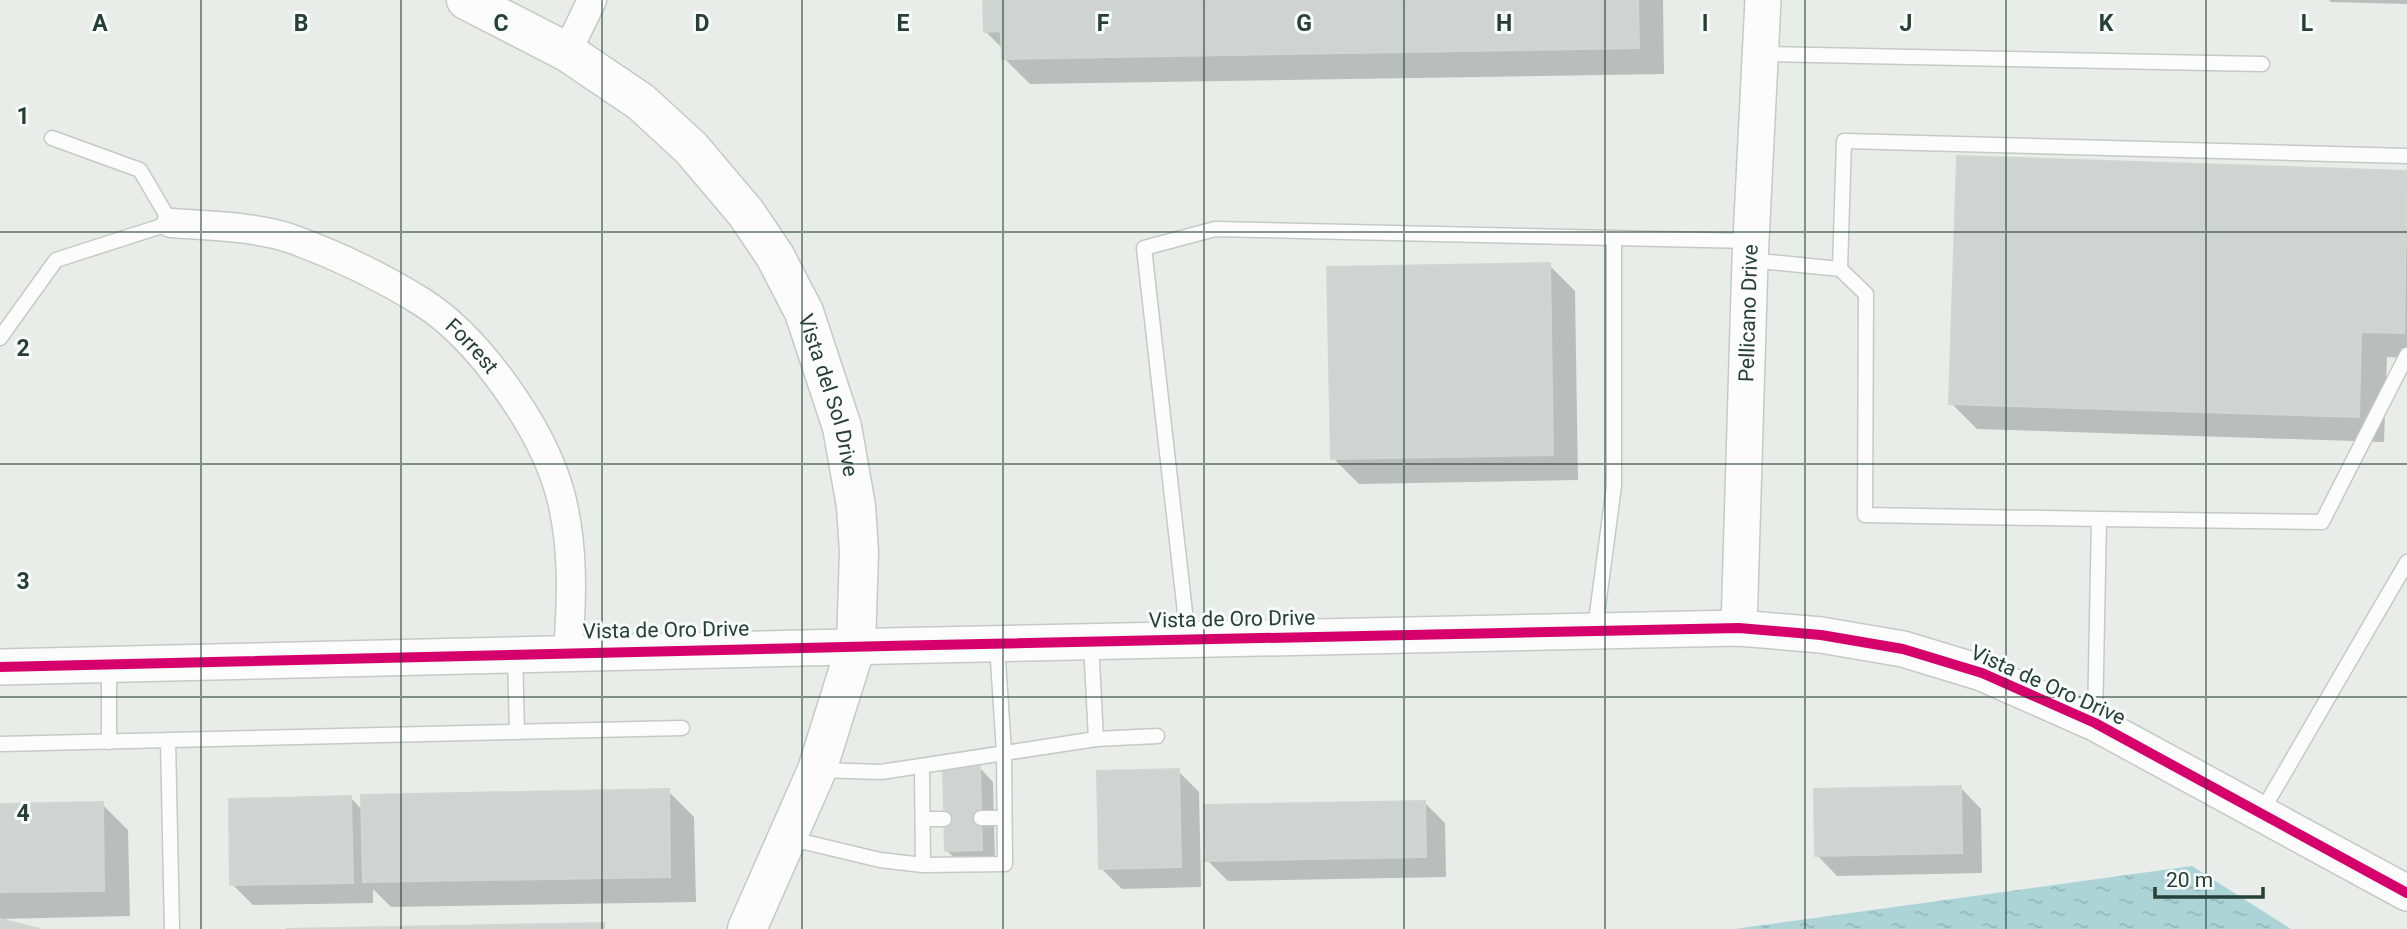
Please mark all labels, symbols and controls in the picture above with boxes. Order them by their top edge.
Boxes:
text: A [92,10,108,37]
text: B [294,10,308,37]
text: C [493,10,509,37]
text: D [695,10,709,37]
text: E [897,10,910,37]
text: F [1097,10,1110,37]
text: G [1296,10,1312,37]
text: H [1496,10,1512,37]
text: I [1702,10,1708,37]
text: J [1900,10,1912,37]
text: K [2099,10,2114,37]
text: L [2301,10,2313,37]
text: 1 [16,103,30,130]
street label: Pellicano Drive [1734,244,1763,382]
street label: Vista del Sol Drive [794,311,863,478]
street label: Forrest [441,314,503,378]
text: 2 [16,335,30,362]
text: 3 [16,568,30,595]
street label: Vista de Oro Drive [1148,606,1316,632]
street label: Vista de Oro Drive [582,617,750,643]
street label: Vista de Oro Drive [1967,640,2129,730]
text: 4 [16,800,30,827]
scale bar [2155,856,2264,900]
text: 20 m [2166,868,2213,892]

